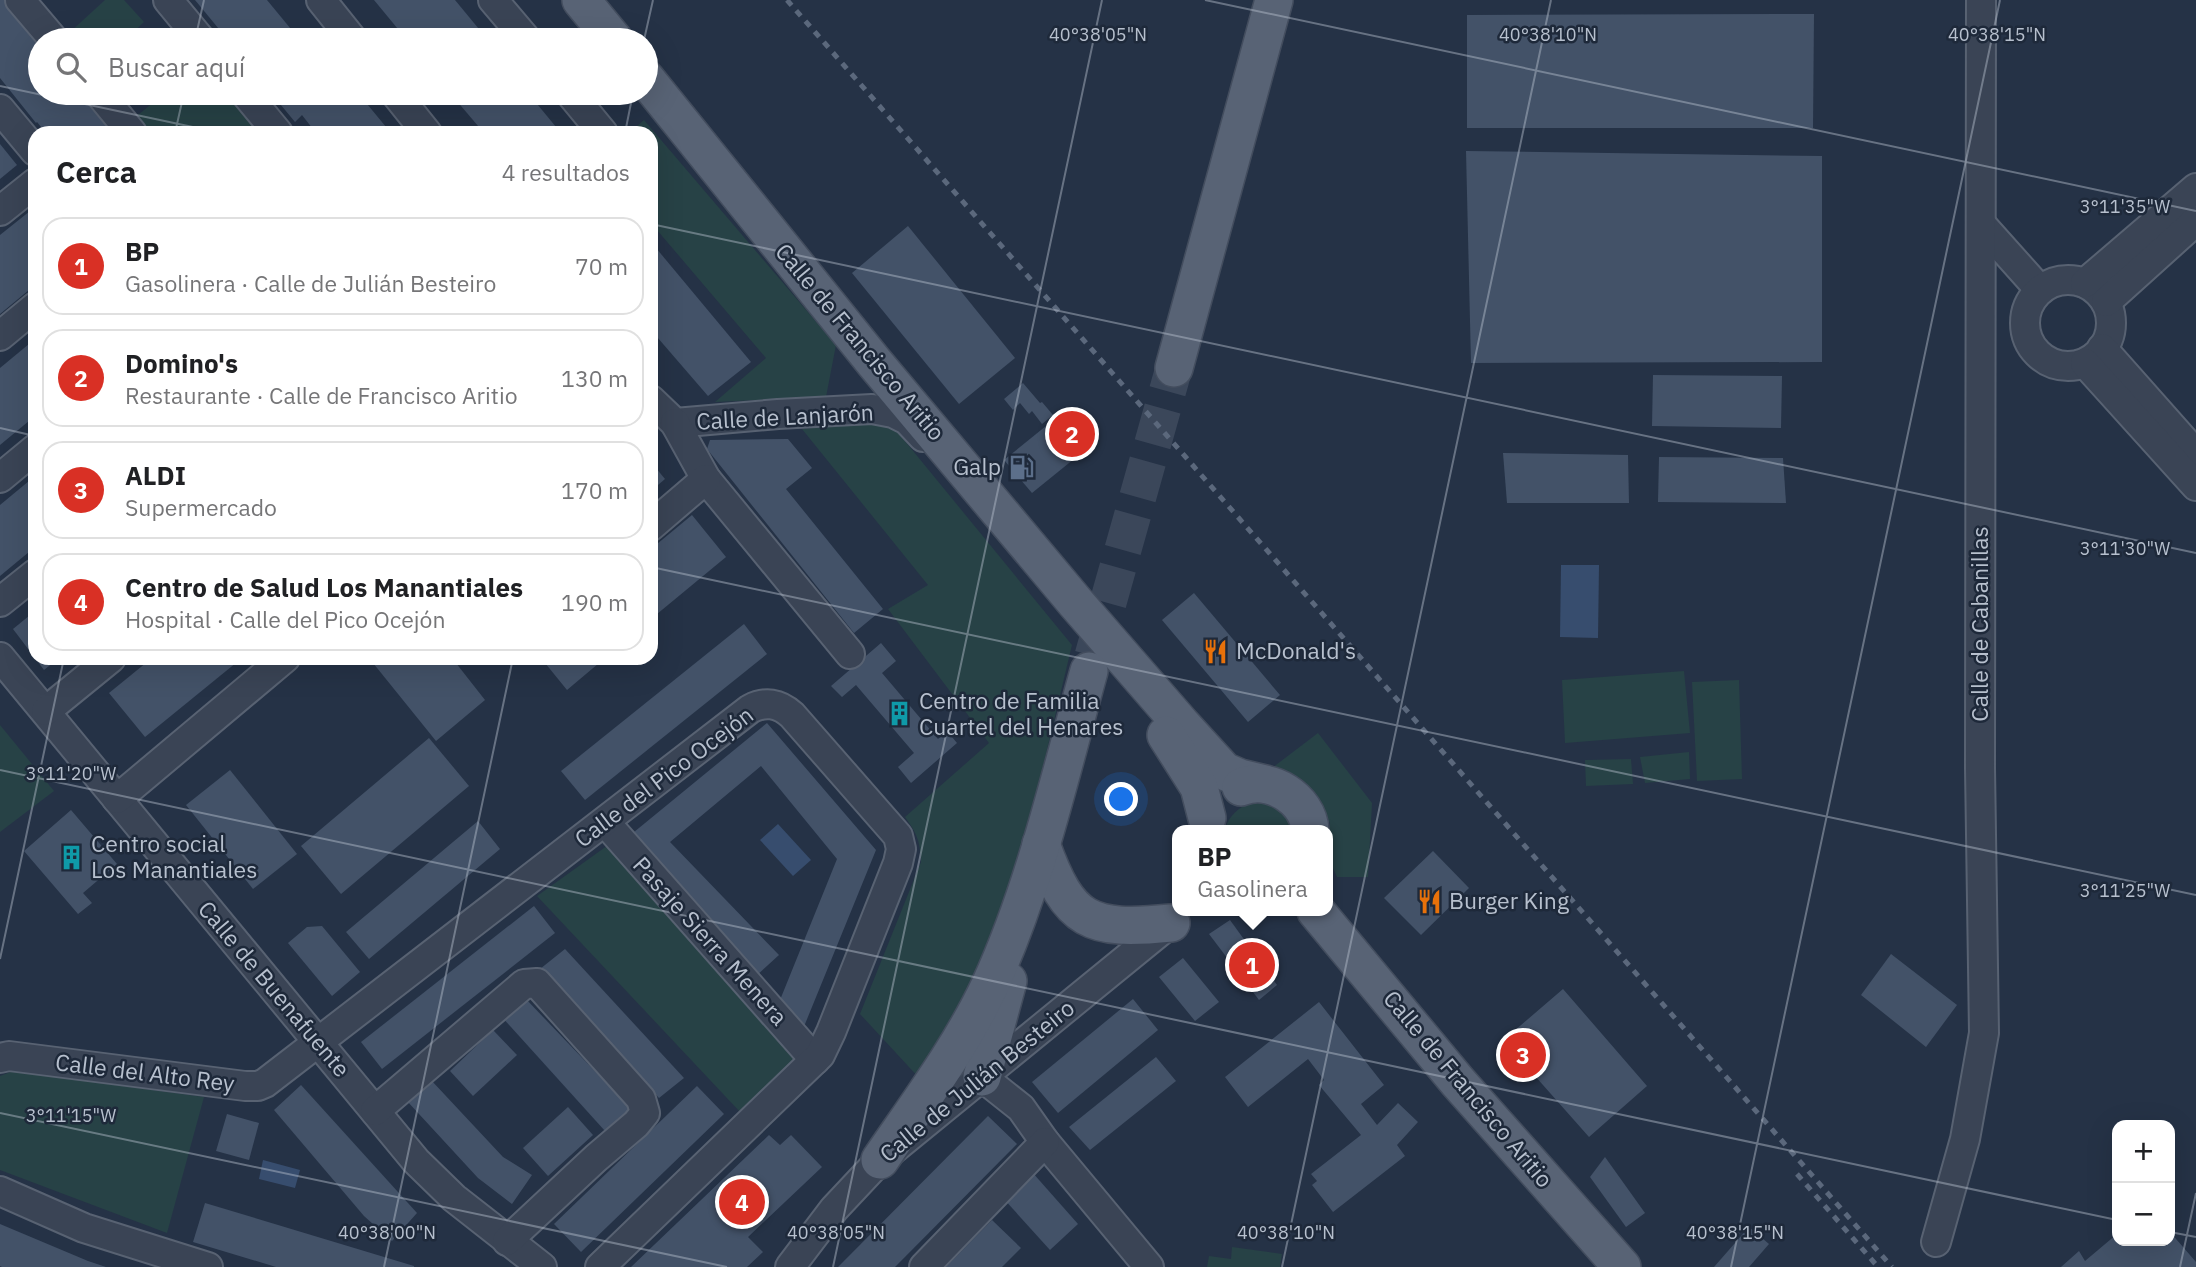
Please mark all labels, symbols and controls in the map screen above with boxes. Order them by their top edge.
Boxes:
text: 40°38'05"N [1049,23,1147,46]
text: 40°38'10"N [1499,23,1597,46]
text: 40°38'15"N [1948,23,2046,46]
search box [28,28,658,105]
icon: search [52,48,90,86]
text: Buscar aquí [108,50,245,84]
text: Cerca [56,152,137,191]
text: 4 resultados [502,157,630,187]
text: 3°11'35"W [2080,195,2170,218]
text: BP [125,234,159,268]
street label: Calle de Francisco Aritio [769,237,952,446]
text: 1 [74,251,88,281]
text: 70 m [575,251,628,281]
text: Gasolinera · Calle de Julián Besteiro [125,268,496,298]
text: Domino's [125,346,238,380]
text: 2 [74,363,88,393]
text: 130 m [561,363,628,393]
text: Restaurante · Calle de Francisco Aritio [125,380,518,410]
street label: Calle de Lanjarón [696,396,874,436]
pin: 2 [1049,408,1095,460]
place label: Galp [953,451,1001,481]
fuel station icon: Galp [1007,453,1035,481]
text: ALDI [125,458,186,492]
text: 3 [74,475,88,505]
text: 170 m [561,475,628,505]
text: Supermercado [125,492,277,522]
street label: Calle de Cabanillas [1964,526,1994,722]
text: 3°11'30"W [2080,537,2170,560]
text: Centro de Salud Los Manantiales [125,570,523,604]
text: 4 [74,587,88,617]
text: 190 m [561,587,628,617]
text: Hospital · Calle del Pico Ocejón [125,604,446,634]
place label: McDonald's [1236,635,1356,665]
restaurant icon: McDonald's [1202,637,1230,665]
place label: Centro de Familia Cuartel del Henares [919,685,1124,741]
street label: Calle del Pico Ocejón [568,699,759,853]
building icon: Centro de Familia Cuartel del Henares [885,700,913,728]
text: 3°11'20"W [26,762,116,785]
your location [1104,782,1138,816]
popup [1172,825,1333,916]
place label: Centro social Los Manantiales [91,828,257,884]
text: BP [1197,839,1232,873]
building icon: Centro social Los Manantiales [57,843,85,871]
street label: Pasaje Sierra Menera [627,850,795,1031]
text: Gasolinera [1197,873,1308,903]
text: 3°11'25"W [2080,879,2170,902]
place label: Burger King [1449,885,1569,915]
restaurant icon: Burger King [1415,887,1443,915]
street label: Calle de Buenafuente [192,894,357,1083]
pin: 1 [1229,939,1275,991]
street label: Calle de Francisco Aritio [1377,984,1560,1193]
street label: Calle de Julián Besteiro [873,992,1080,1168]
pin: 3 [1500,1029,1546,1081]
street label: Calle del Alto Rey [54,1046,237,1098]
text: 3°11'15"W [26,1104,116,1127]
map controls [2112,1120,2175,1246]
button: + [2112,1120,2175,1183]
pin: 4 [719,1176,765,1228]
button: − [2112,1183,2175,1246]
text: 40°38'00"N [338,1221,436,1244]
text: 40°38'05"N [787,1221,885,1244]
text: 40°38'10"N [1237,1221,1335,1244]
text: 40°38'15"N [1686,1221,1784,1244]

